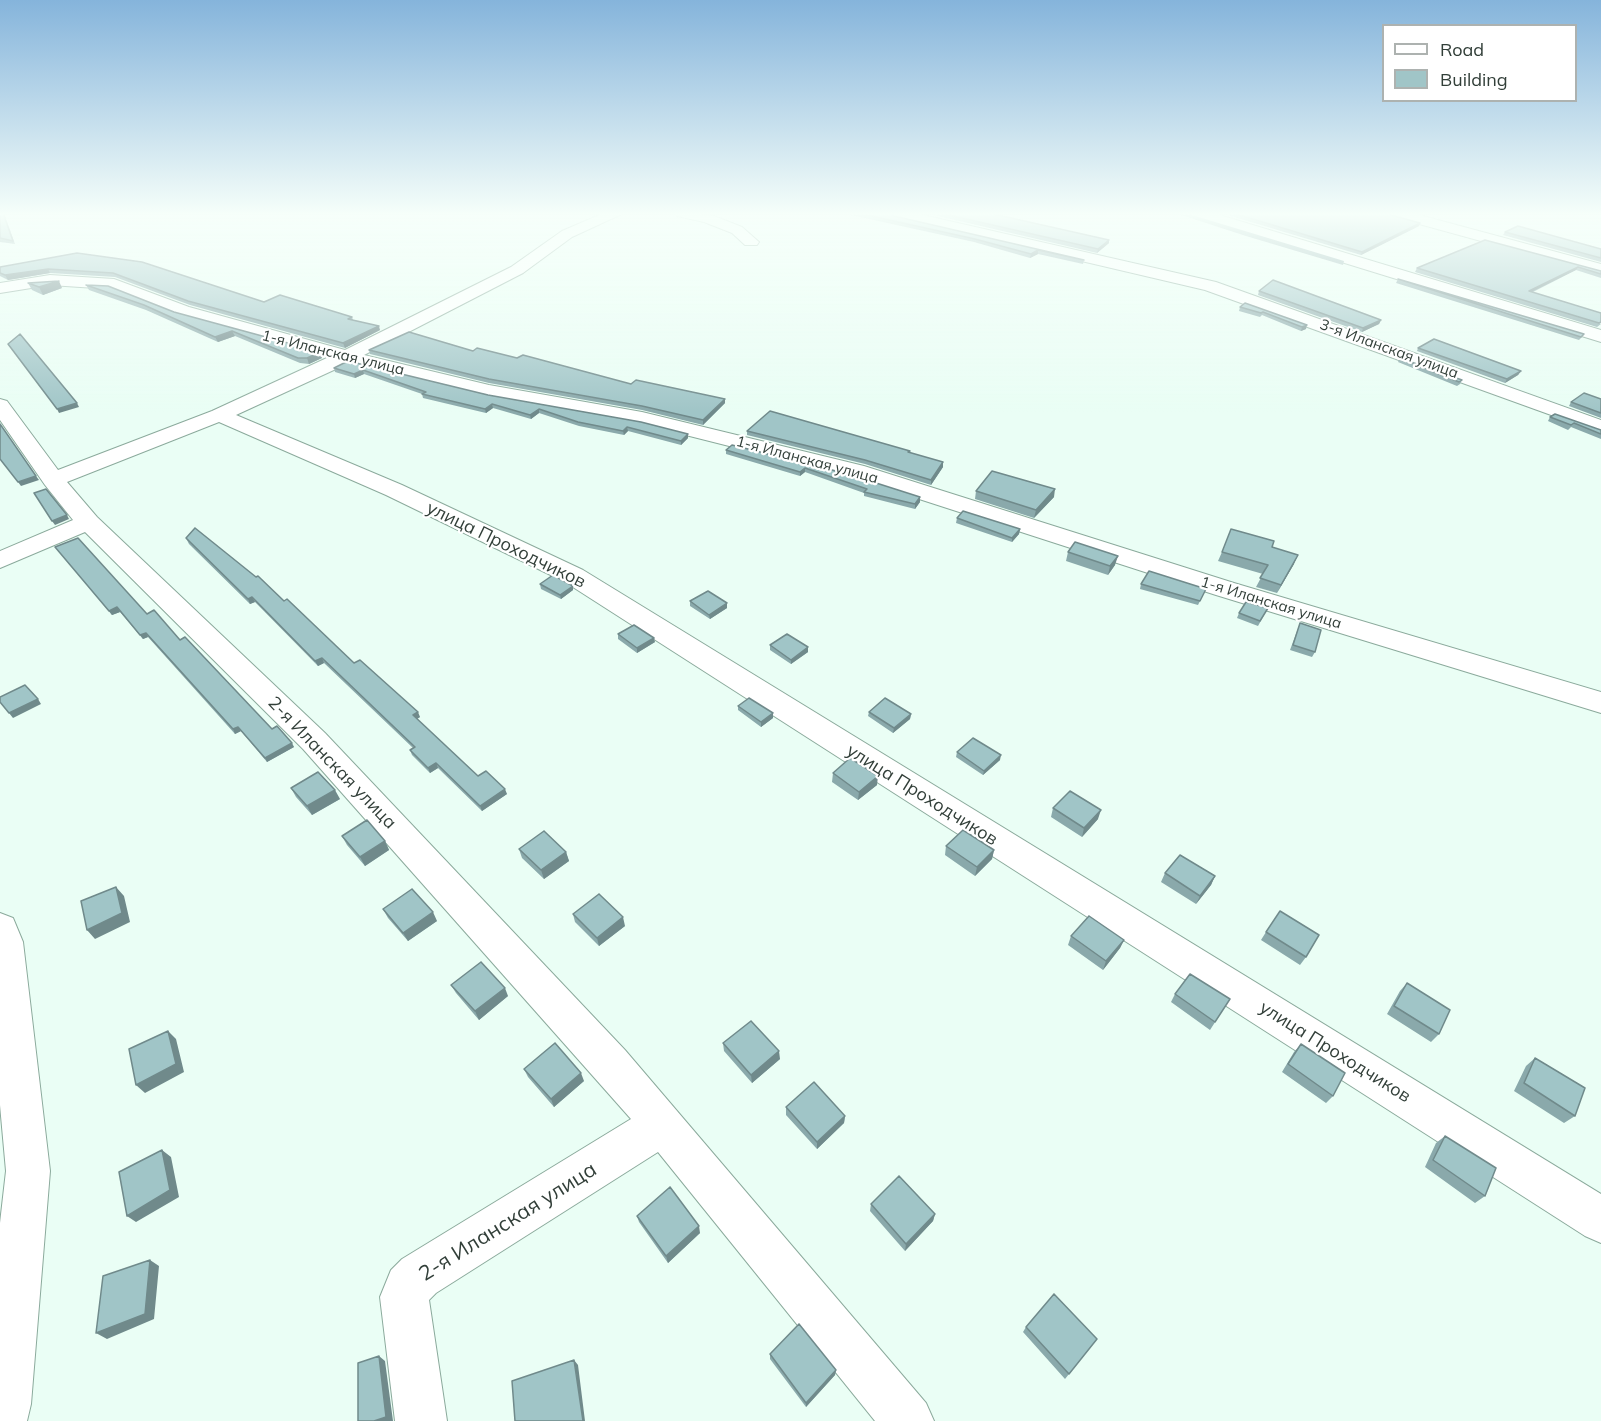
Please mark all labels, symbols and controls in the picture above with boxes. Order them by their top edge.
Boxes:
legend [1382,24,1577,102]
text: Road [1440,38,1484,61]
text: Building [1440,68,1508,91]
street label: 3-я Иланская улица [1317,316,1461,382]
street label: 1-я Иланская улица [260,327,406,379]
street label: 1-я Иланская улица [734,432,880,488]
street label: улица Проходчиков [423,497,589,593]
street label: 1-я Иланская улица [1198,573,1344,633]
street label: 2-я Иланская улица [263,692,401,834]
street label: улица Проходчиков [842,740,1002,850]
street label: улица Проходчиков [1255,997,1415,1107]
street label: 2-я Иланская улица [414,1157,602,1287]

